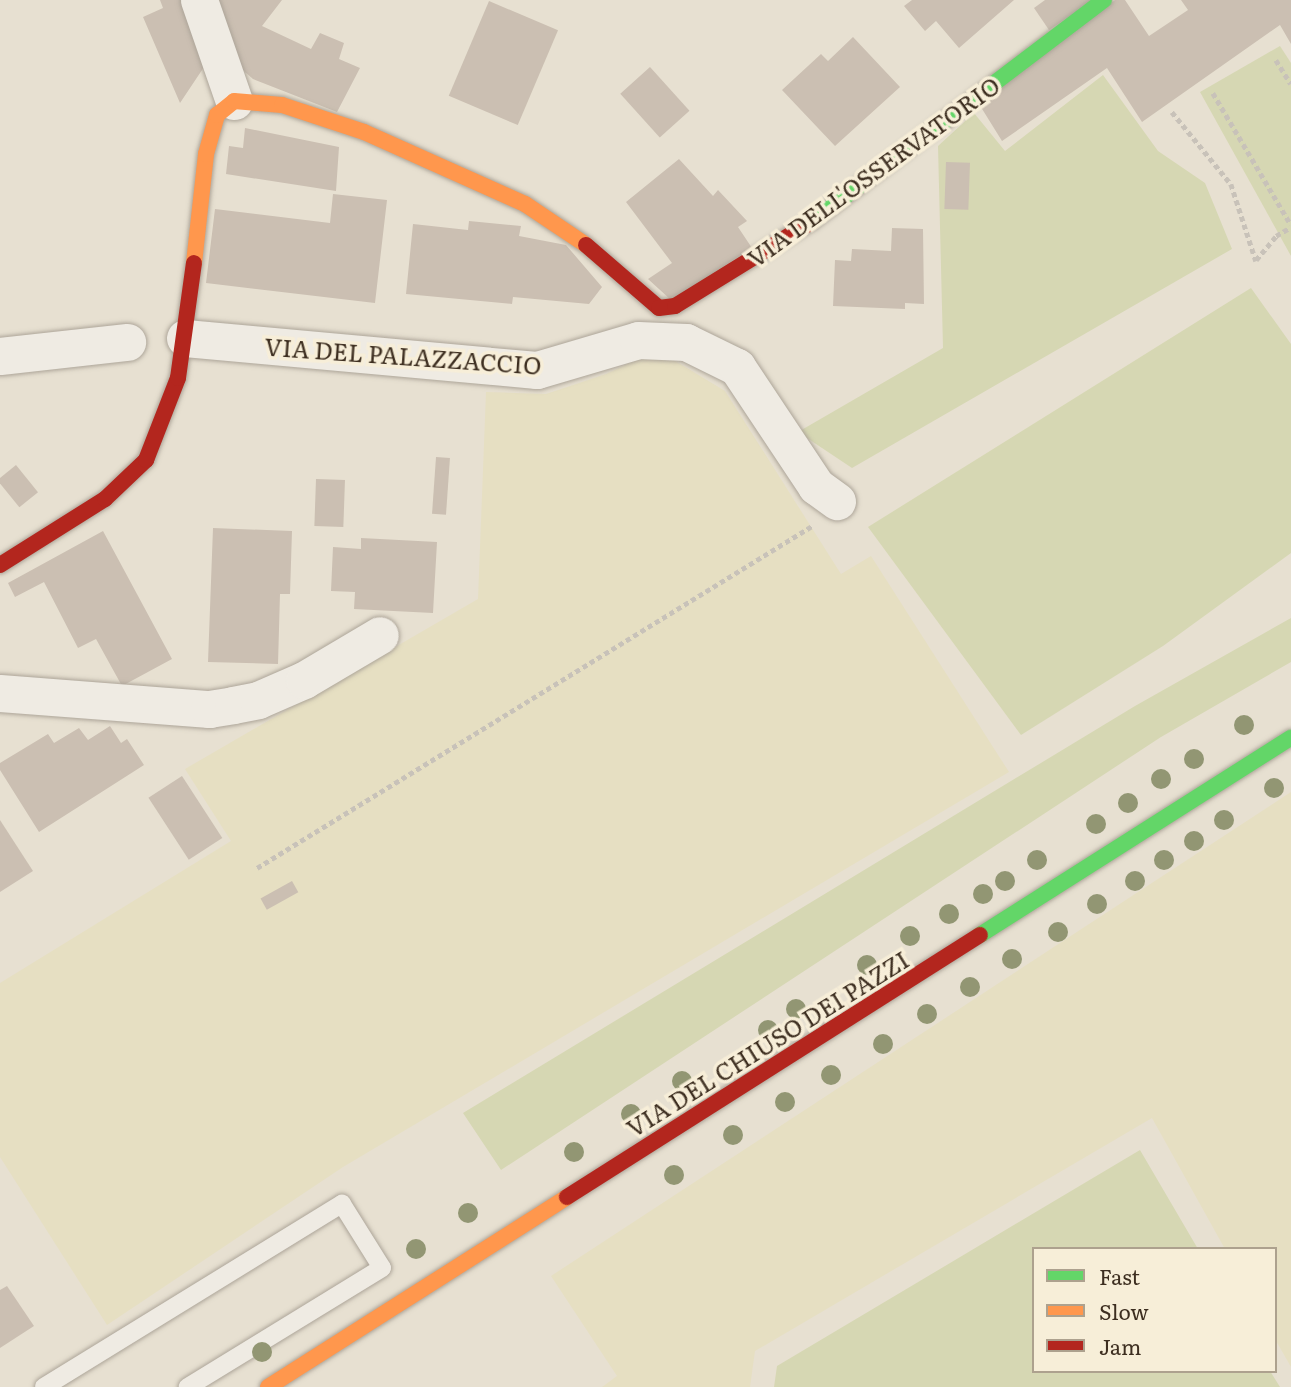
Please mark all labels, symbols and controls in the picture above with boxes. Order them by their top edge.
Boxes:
street label: VIA DELL'OSSERVATORIO [741,70,1005,272]
street label: VIA DEL PALAZZACCIO [264,331,542,379]
street label: VIA DEL CHIUSO DEI PAZZI [621,944,913,1142]
legend [1032,1247,1277,1373]
text: Fast [1099,1260,1140,1291]
text: Slow [1099,1295,1149,1326]
text: Jam [1099,1330,1141,1361]

